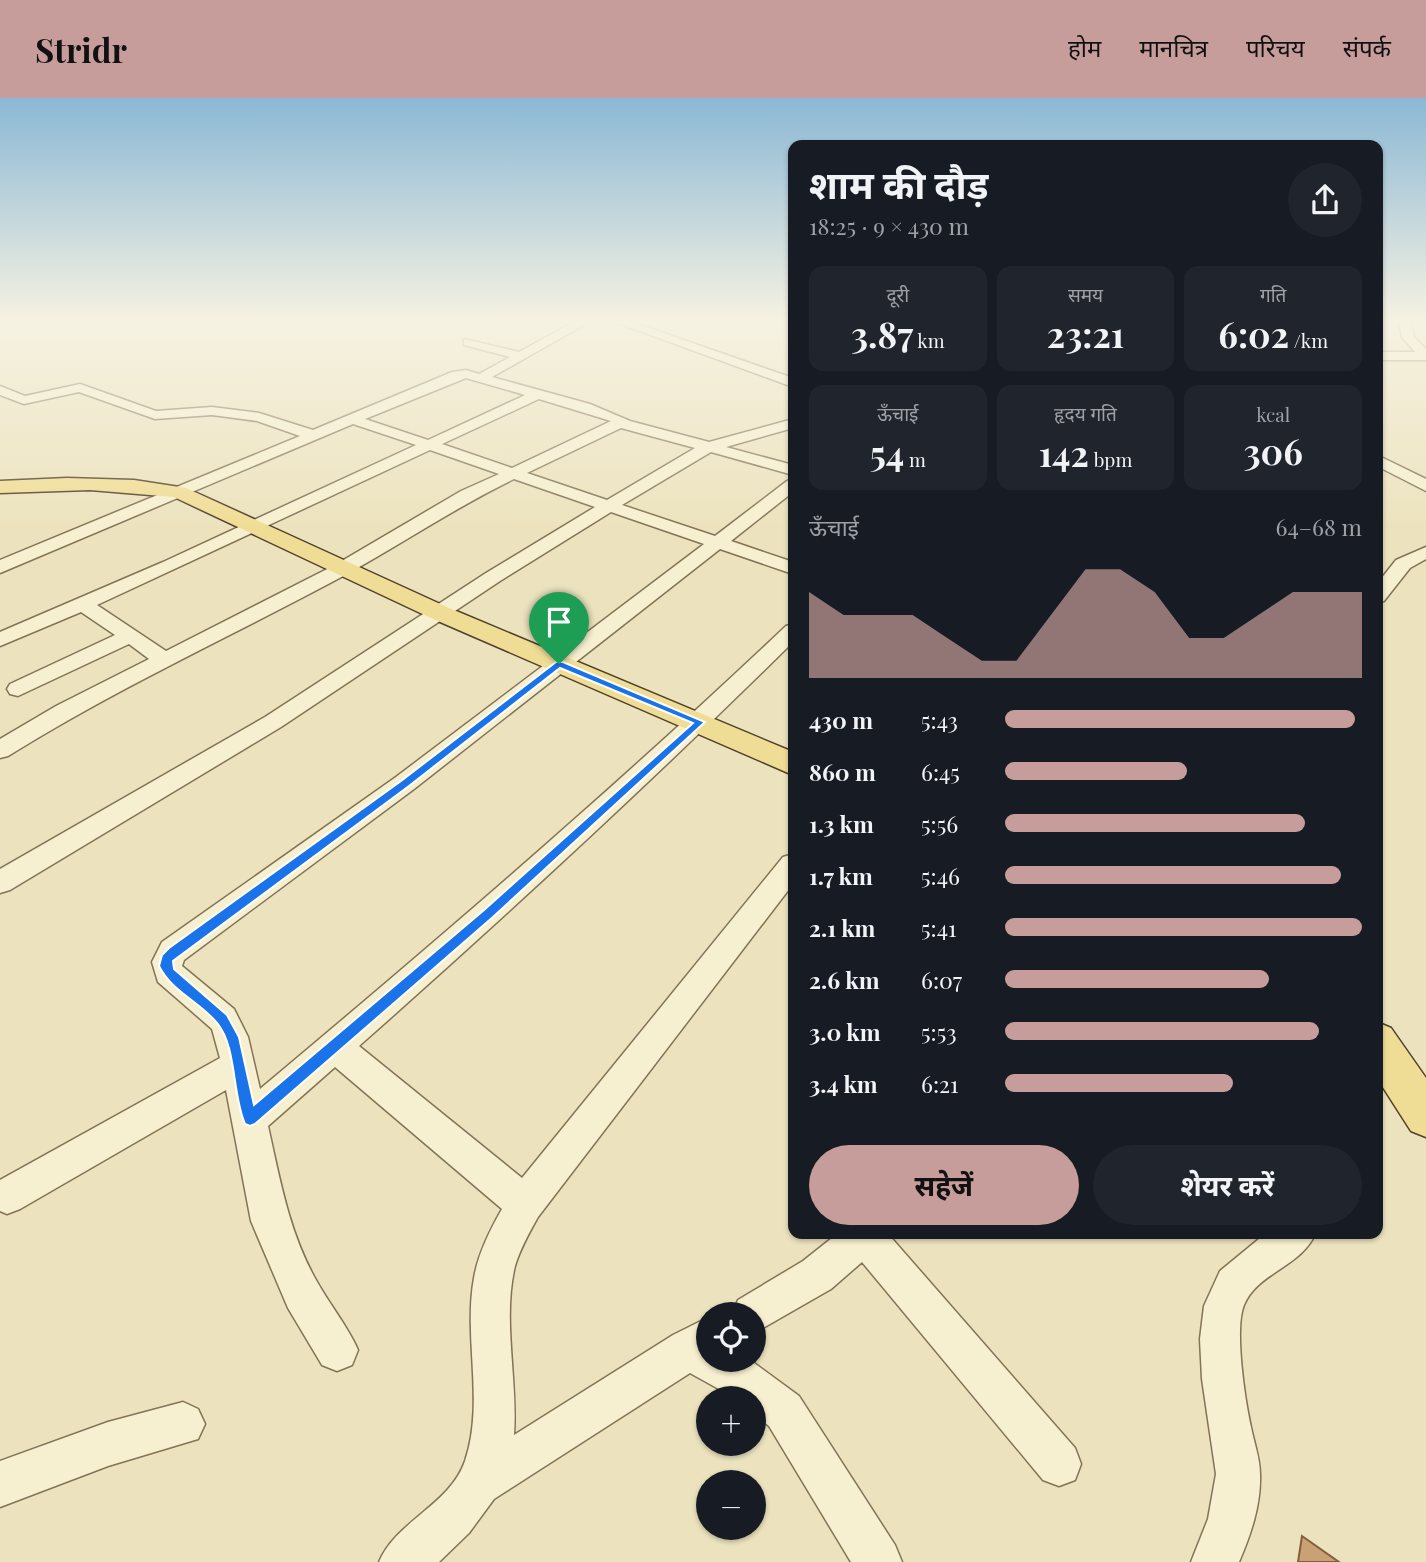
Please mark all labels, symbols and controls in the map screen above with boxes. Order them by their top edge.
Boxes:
text: Stridr [35,27,127,71]
text: होम [1068,31,1101,63]
text: मानचित्र [1139,31,1208,63]
text: परिचय [1246,31,1305,63]
text: संपर्क [1343,31,1391,63]
text: शाम की दौड़ [809,158,988,209]
button: share [1288,163,1362,237]
text: 18:25 · 9 × 430 m [809,210,969,241]
text: दूरी [886,281,909,307]
text: समय [1068,281,1103,307]
text: गति [1260,281,1286,307]
text: 3.87 [851,310,913,357]
text: 23:21 [1047,310,1124,357]
text: 6:02 [1218,310,1289,357]
text: km [913,327,945,353]
text: /km [1289,327,1328,353]
text: ऊँचाई [877,400,918,426]
text: हृदय गति [1054,400,1117,426]
text: kcal [1256,401,1290,427]
text: 306 [1244,427,1303,474]
text: 54 [870,429,904,476]
text: 142 [1039,429,1089,476]
text: m [904,446,926,472]
text: bpm [1089,446,1132,472]
text: ऊँचाई [809,511,859,542]
text: 64–68 m [1276,511,1362,542]
pin [529,592,589,664]
icon: arrive [540,603,578,641]
text: 430 m [809,704,873,735]
text: 5:43 [921,704,958,735]
text: 860 m [809,756,876,787]
text: 6:45 [921,756,960,787]
text: 1.3 km [809,808,874,839]
text: 5:56 [921,808,958,839]
text: 1.7 km [809,860,873,891]
text: 5:46 [921,860,960,891]
text: 2.1 km [809,912,875,943]
text: 5:41 [921,912,957,943]
text: 2.6 km [809,964,880,995]
text: 6:07 [921,964,962,995]
text: 3.0 km [809,1016,881,1047]
text: 5:53 [921,1016,957,1047]
text: 3.4 km [809,1068,878,1099]
text: 6:21 [921,1068,959,1099]
button: सहेजें [809,1145,1079,1225]
button: शेयर करें [1093,1145,1362,1225]
map controls [696,1302,766,1540]
button: locate [696,1302,766,1372]
button: + [696,1386,766,1456]
button: − [696,1470,766,1540]

